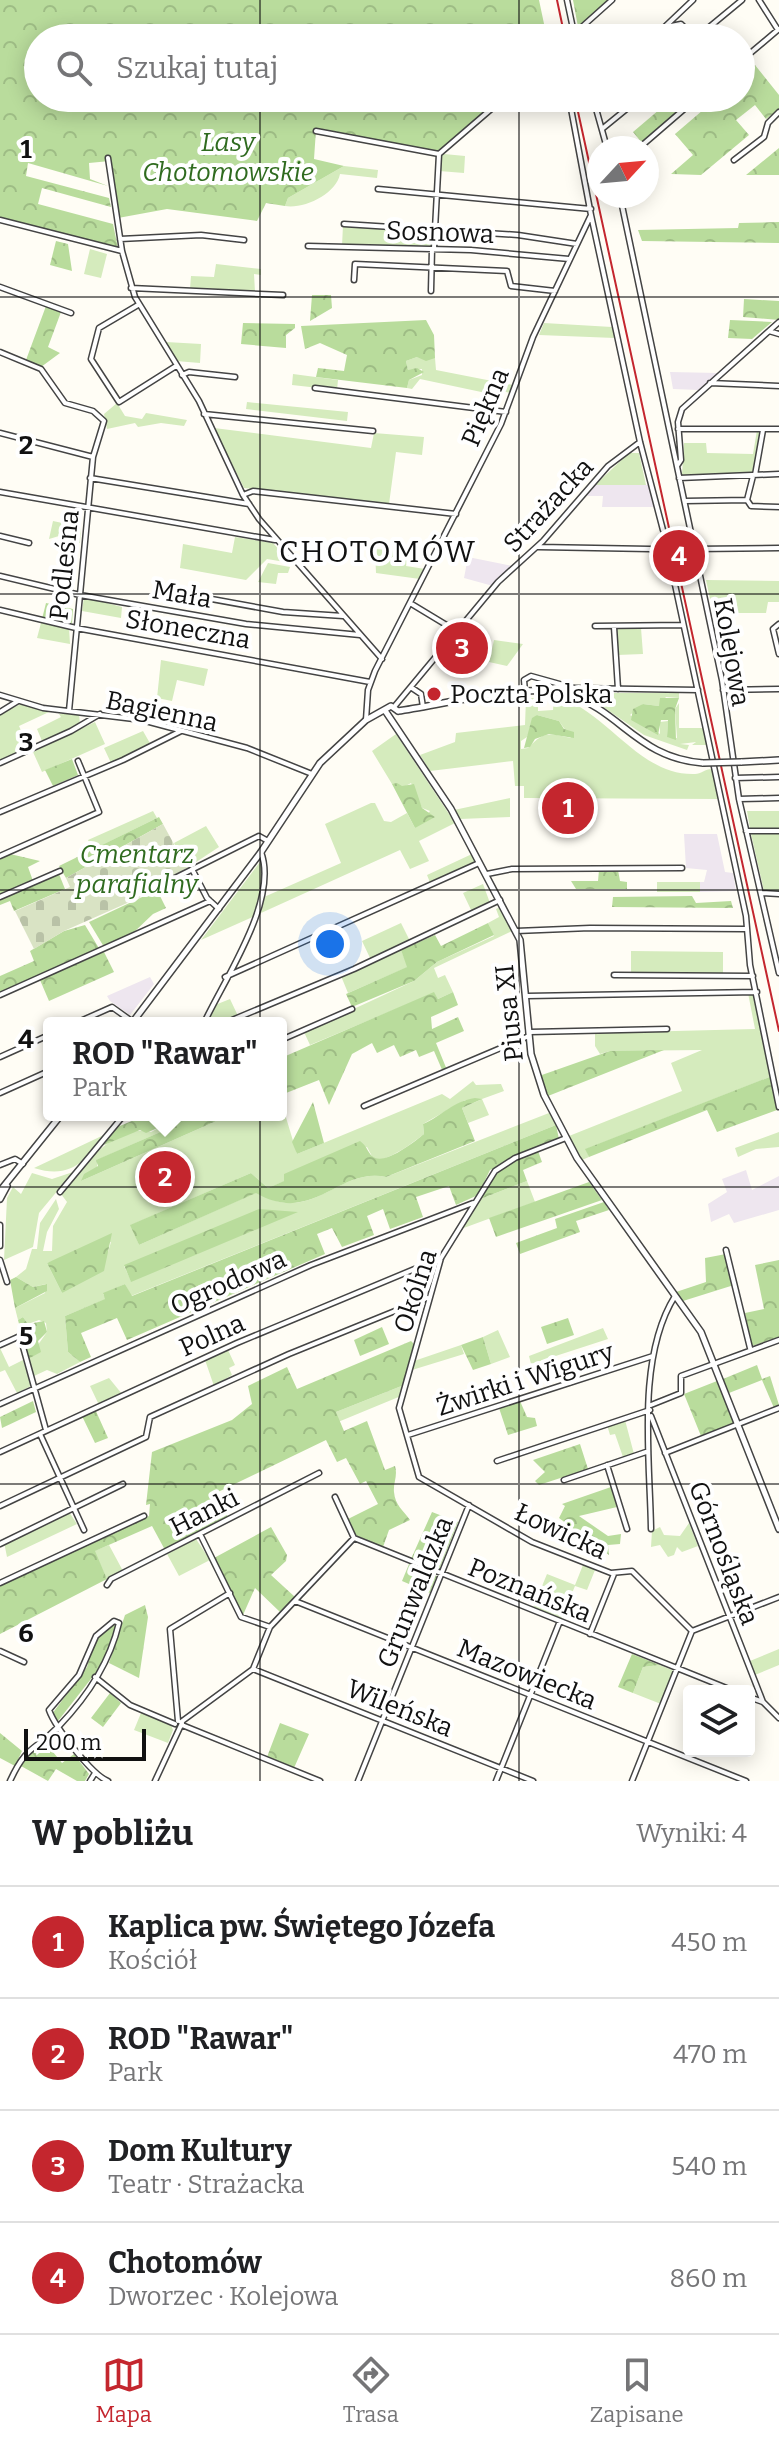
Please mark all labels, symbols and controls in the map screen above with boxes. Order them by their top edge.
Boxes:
search box [24,24,755,112]
icon: search [52,46,96,90]
text: Szukaj tutaj [116,50,278,86]
park label: Lasy Chotomowskie [142,127,314,188]
text: 1 [20,134,32,165]
north arrow [587,136,659,208]
street label: Sosnowa [385,215,495,250]
street label: Piękna [455,363,516,451]
text: 2 [19,430,33,461]
street label: Strażacka [497,452,600,559]
street label: Podleśna [43,508,86,622]
pin: 4 [653,526,705,586]
district label: CHOTOMÓW [279,534,477,570]
street label: Mała [150,574,214,615]
street label: Kolejowa [707,595,756,709]
street label: Słoneczna [123,603,253,656]
pin: 3 [436,618,488,678]
place label: Poczta Polska [450,679,613,710]
street label: Bagienna [103,685,221,738]
marker: Poczta Polska [425,685,443,703]
text: 3 [19,727,33,758]
pin: 1 [542,778,594,838]
park label: Cmentarz parafialny [74,839,200,900]
your location [310,924,350,964]
street label: Piusa XI [489,963,530,1063]
popup [43,1017,287,1121]
text: 4 [18,1024,34,1055]
text: ROD "Rawar" [72,1036,258,1072]
text: Park [72,1072,127,1103]
pin: 2 [139,1147,191,1207]
street label: Ogrodowa [166,1243,291,1322]
street label: Okólna [387,1245,444,1337]
street label: Polna [175,1307,250,1363]
text: 5 [19,1321,33,1352]
street label: Żwirki i Wigury [433,1336,618,1423]
street label: Górnośląska [682,1477,765,1629]
street label: Hanki [165,1482,244,1543]
street label: Łowicka [510,1497,612,1566]
street label: Grunwaldzka [371,1512,460,1672]
street label: Poznańska [464,1552,596,1629]
text: 6 [18,1618,34,1649]
street label: Mazowiecka [453,1632,601,1716]
street label: Wileńska [342,1673,458,1744]
map controls [683,1685,755,1757]
button: layers [683,1685,755,1757]
scale bar [24,1725,146,1761]
text: 200 m [36,1729,102,1756]
text: W pobliżu [32,1813,193,1854]
text: Wyniki: 4 [636,1818,747,1849]
text: Kaplica pw. Świętego Józefa [108,1909,495,1945]
text: 1 [52,1927,64,1958]
text: 450 m [671,1927,747,1958]
text: Kościół [108,1945,197,1976]
text: ROD "Rawar" [108,2021,294,2057]
text: 2 [51,2039,65,2070]
text: 470 m [673,2039,747,2070]
text: Park [108,2057,163,2088]
text: Dom Kultury [108,2133,292,2169]
text: 3 [51,2151,65,2182]
text: 540 m [671,2151,747,2182]
text: Teatr · Strażacka [108,2169,305,2200]
text: Chotomów [108,2245,262,2281]
text: 4 [50,2263,66,2294]
text: 860 m [669,2263,747,2294]
text: Dworzec · Kolejowa [108,2281,338,2312]
tab: Mapa [95,2353,152,2428]
tab: Trasa [343,2353,399,2428]
tab: Zapisane [590,2353,684,2428]

